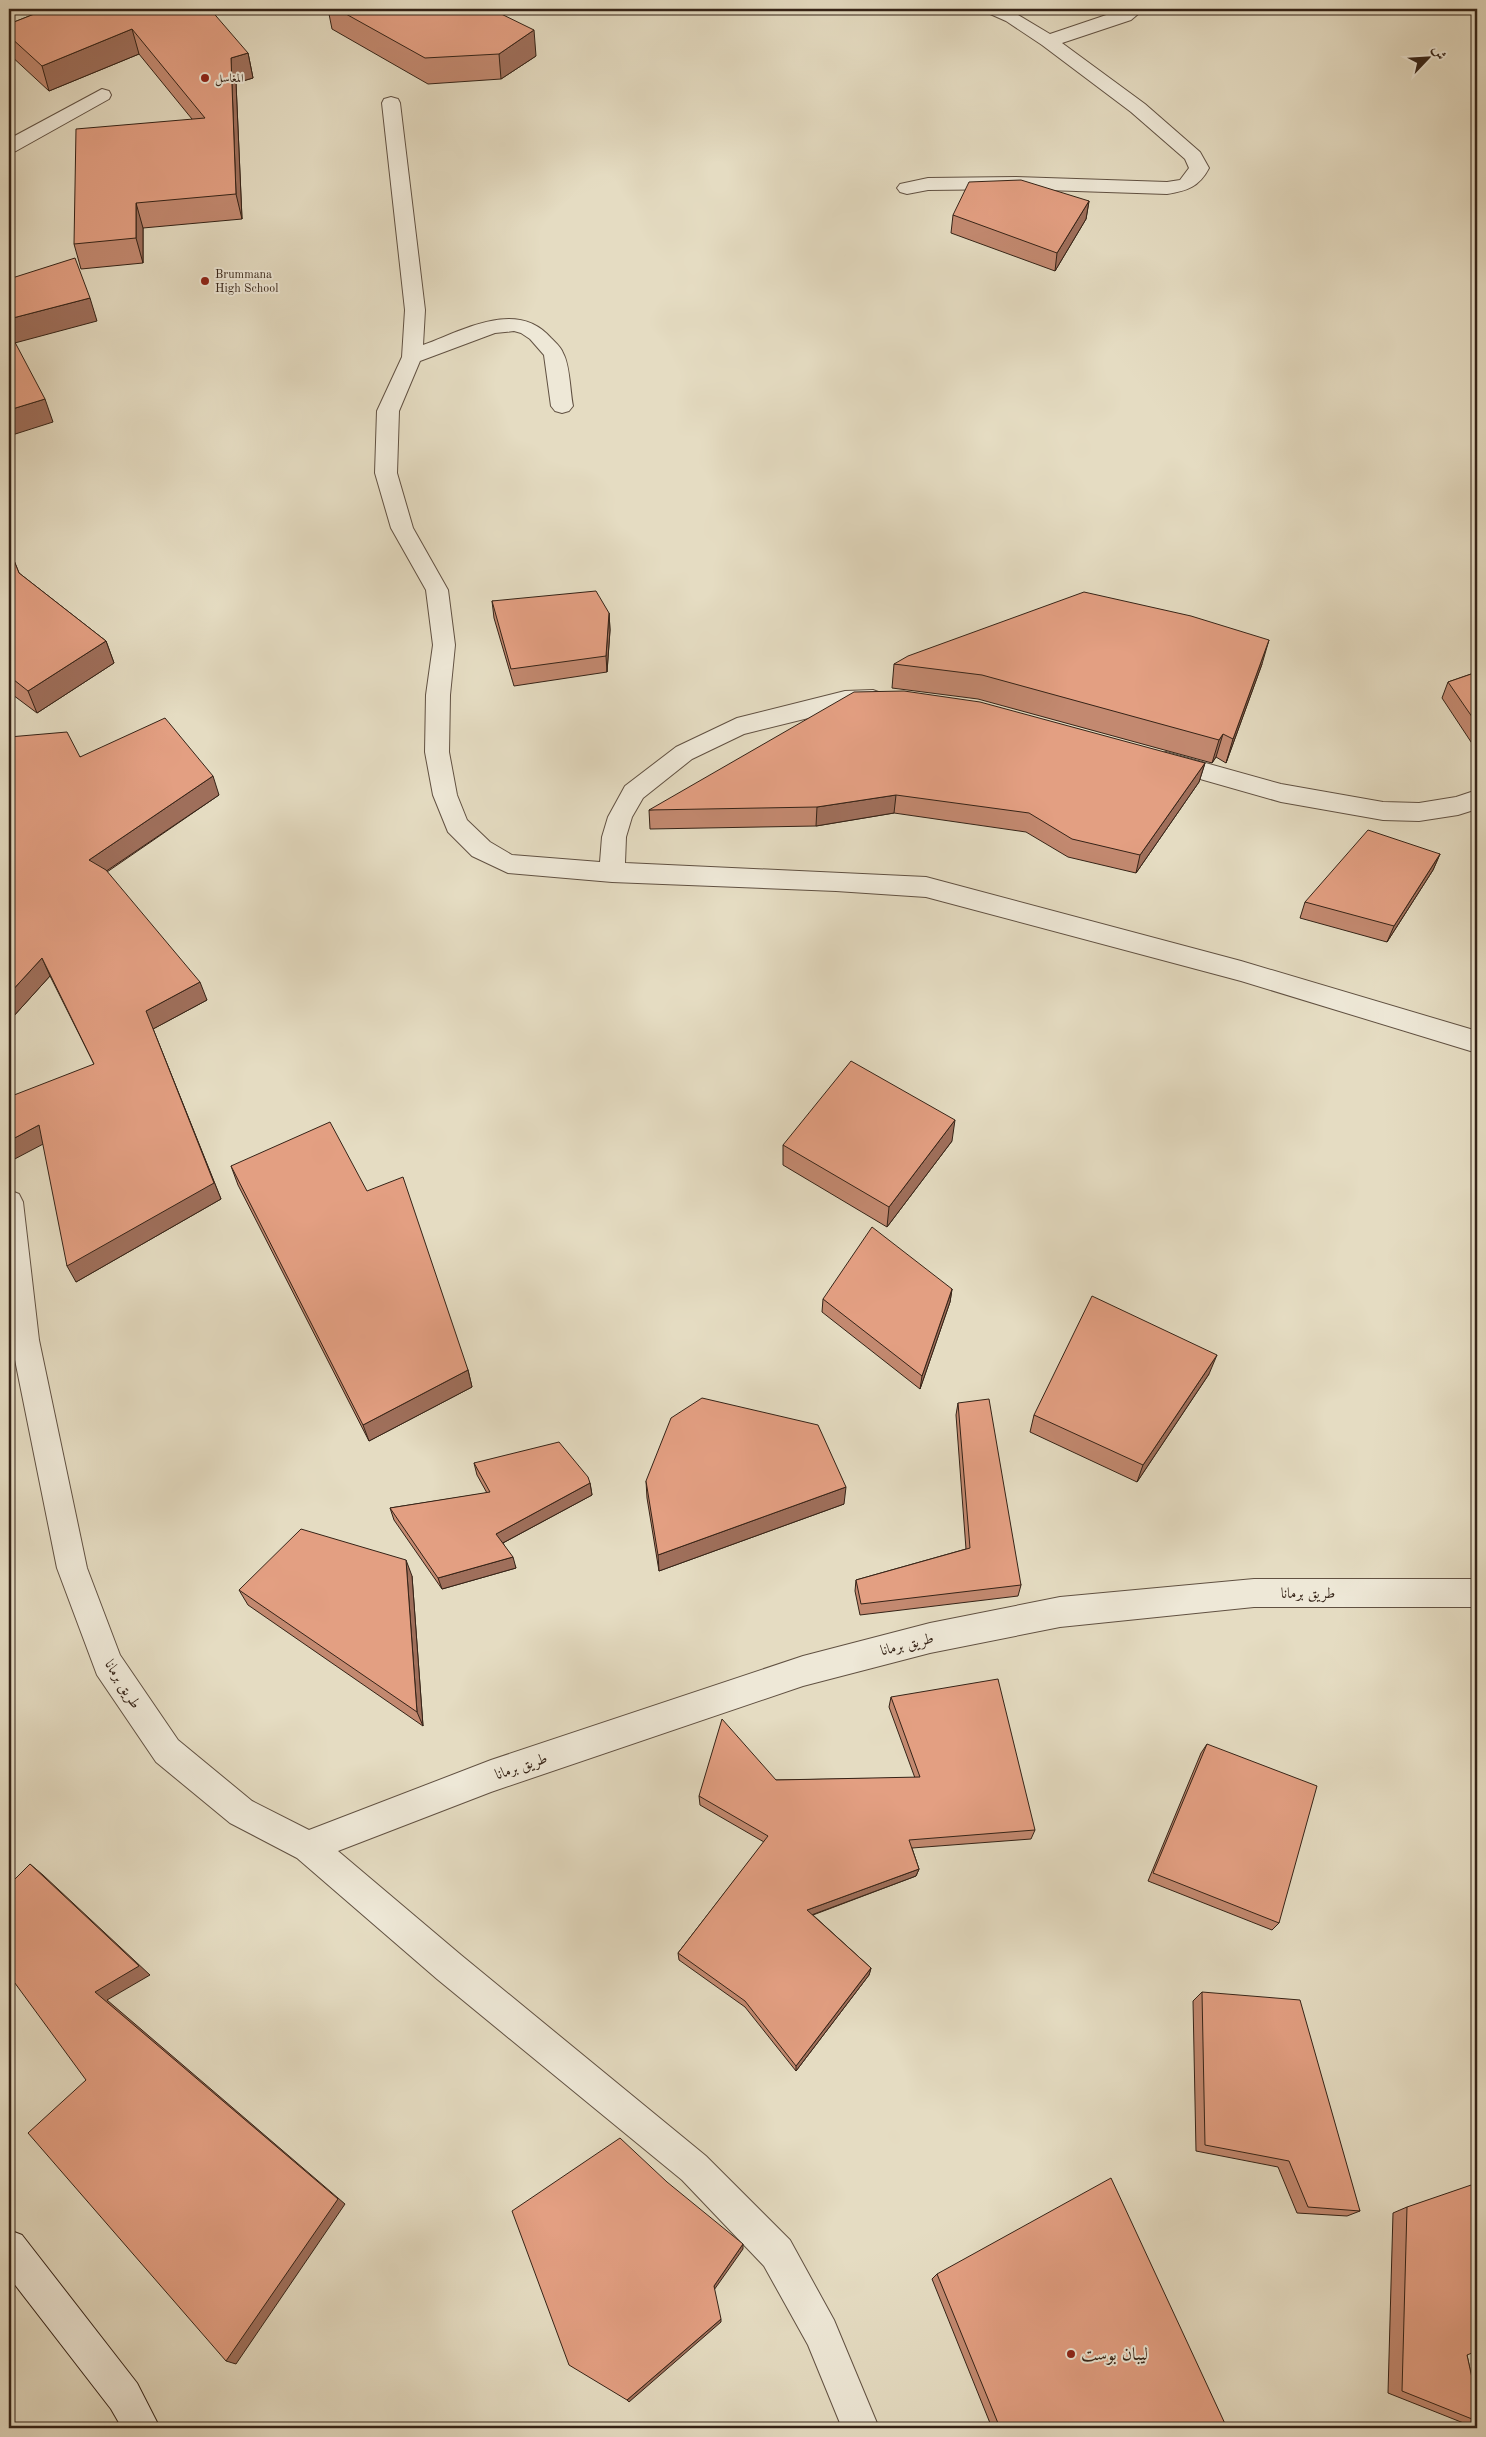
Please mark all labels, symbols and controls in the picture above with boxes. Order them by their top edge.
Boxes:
north arrow [1404,32,1454,82]
text: ش [1430,44,1448,62]
marker: المغاسل [199,72,211,84]
place label: المغاسل [215,73,244,87]
place label: Brummana High School [215,269,278,295]
marker: Brummana High School [199,275,211,287]
street label: طريق برمانا [1281,1587,1335,1603]
street label: طريق برمانا [879,1632,936,1660]
street label: طريق برمانا [100,1658,142,1712]
street label: طريق برمانا [493,1751,550,1784]
place label: ليبان بوست [1081,2346,1148,2365]
marker: ليبان بوست [1065,2348,1077,2360]

